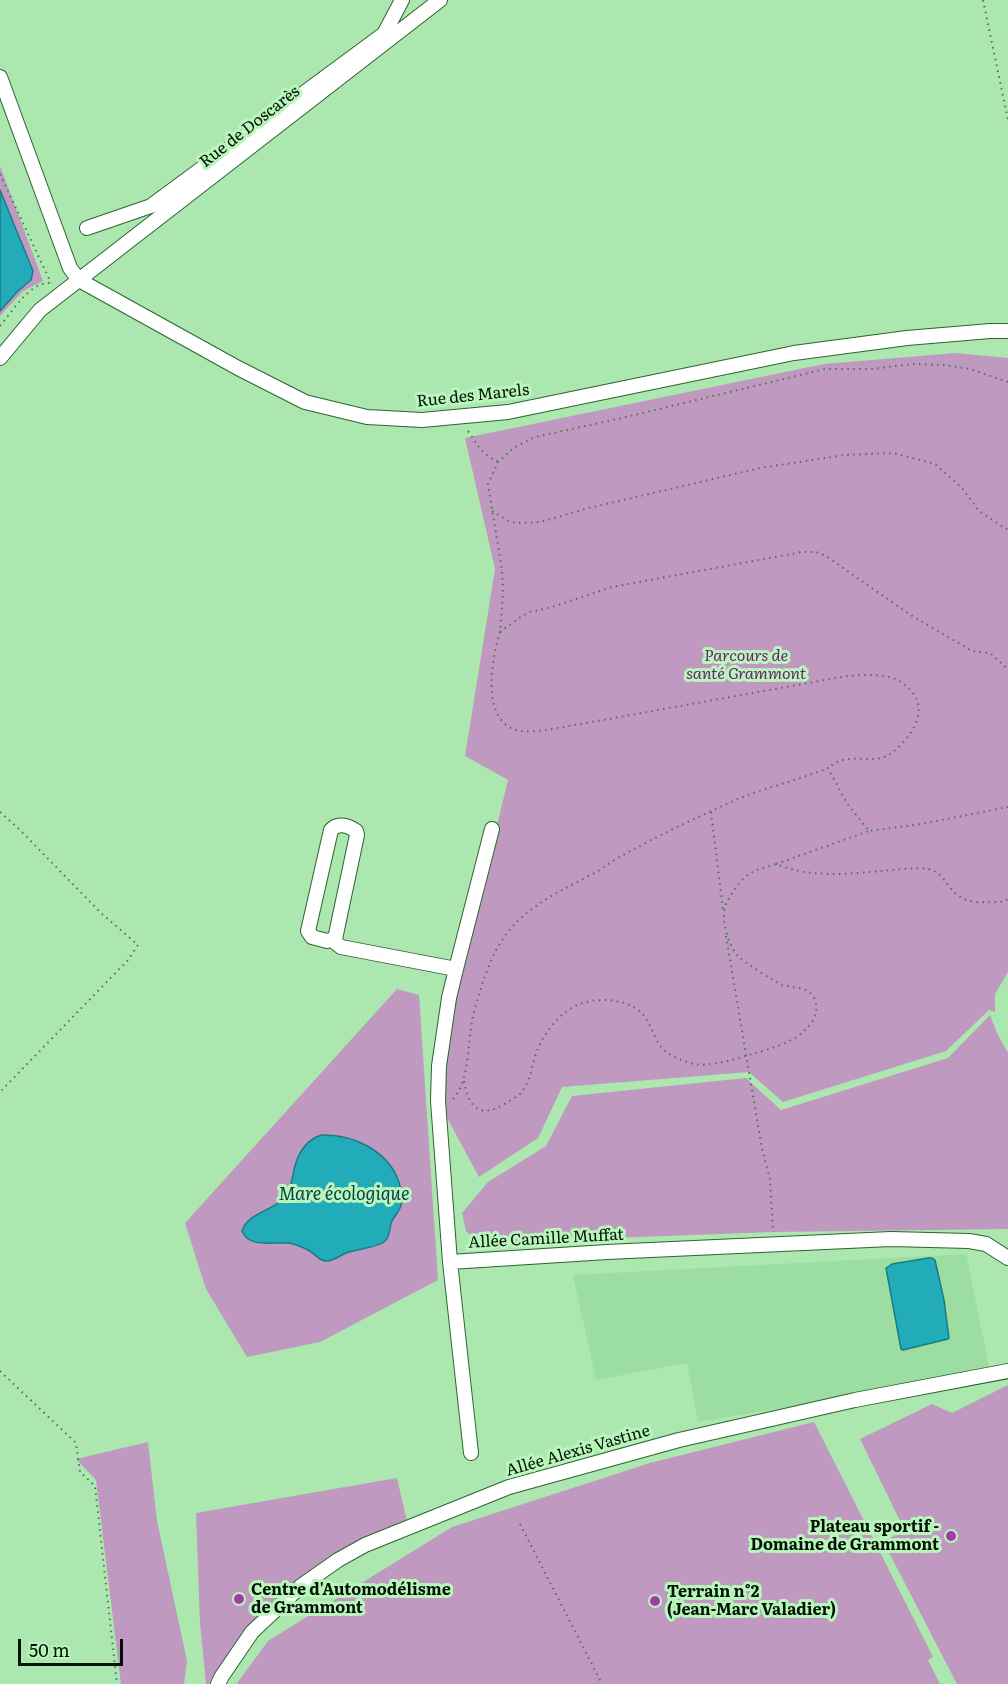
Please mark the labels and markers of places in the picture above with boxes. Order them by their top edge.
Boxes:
place label: Plateau sportif - Domaine de Grammont [751,1517,939,1555]
marker: Plateau sportif - Domaine de Grammont [944,1529,958,1543]
place label: Centre d'Automodélisme de Grammont [251,1580,451,1618]
place label: Terrain n°2 (Jean-Marc Valadier) [667,1582,836,1620]
marker: Centre d'Automodélisme de Grammont [232,1592,246,1606]
marker: Terrain n°2 (Jean-Marc Valadier) [648,1594,662,1608]

